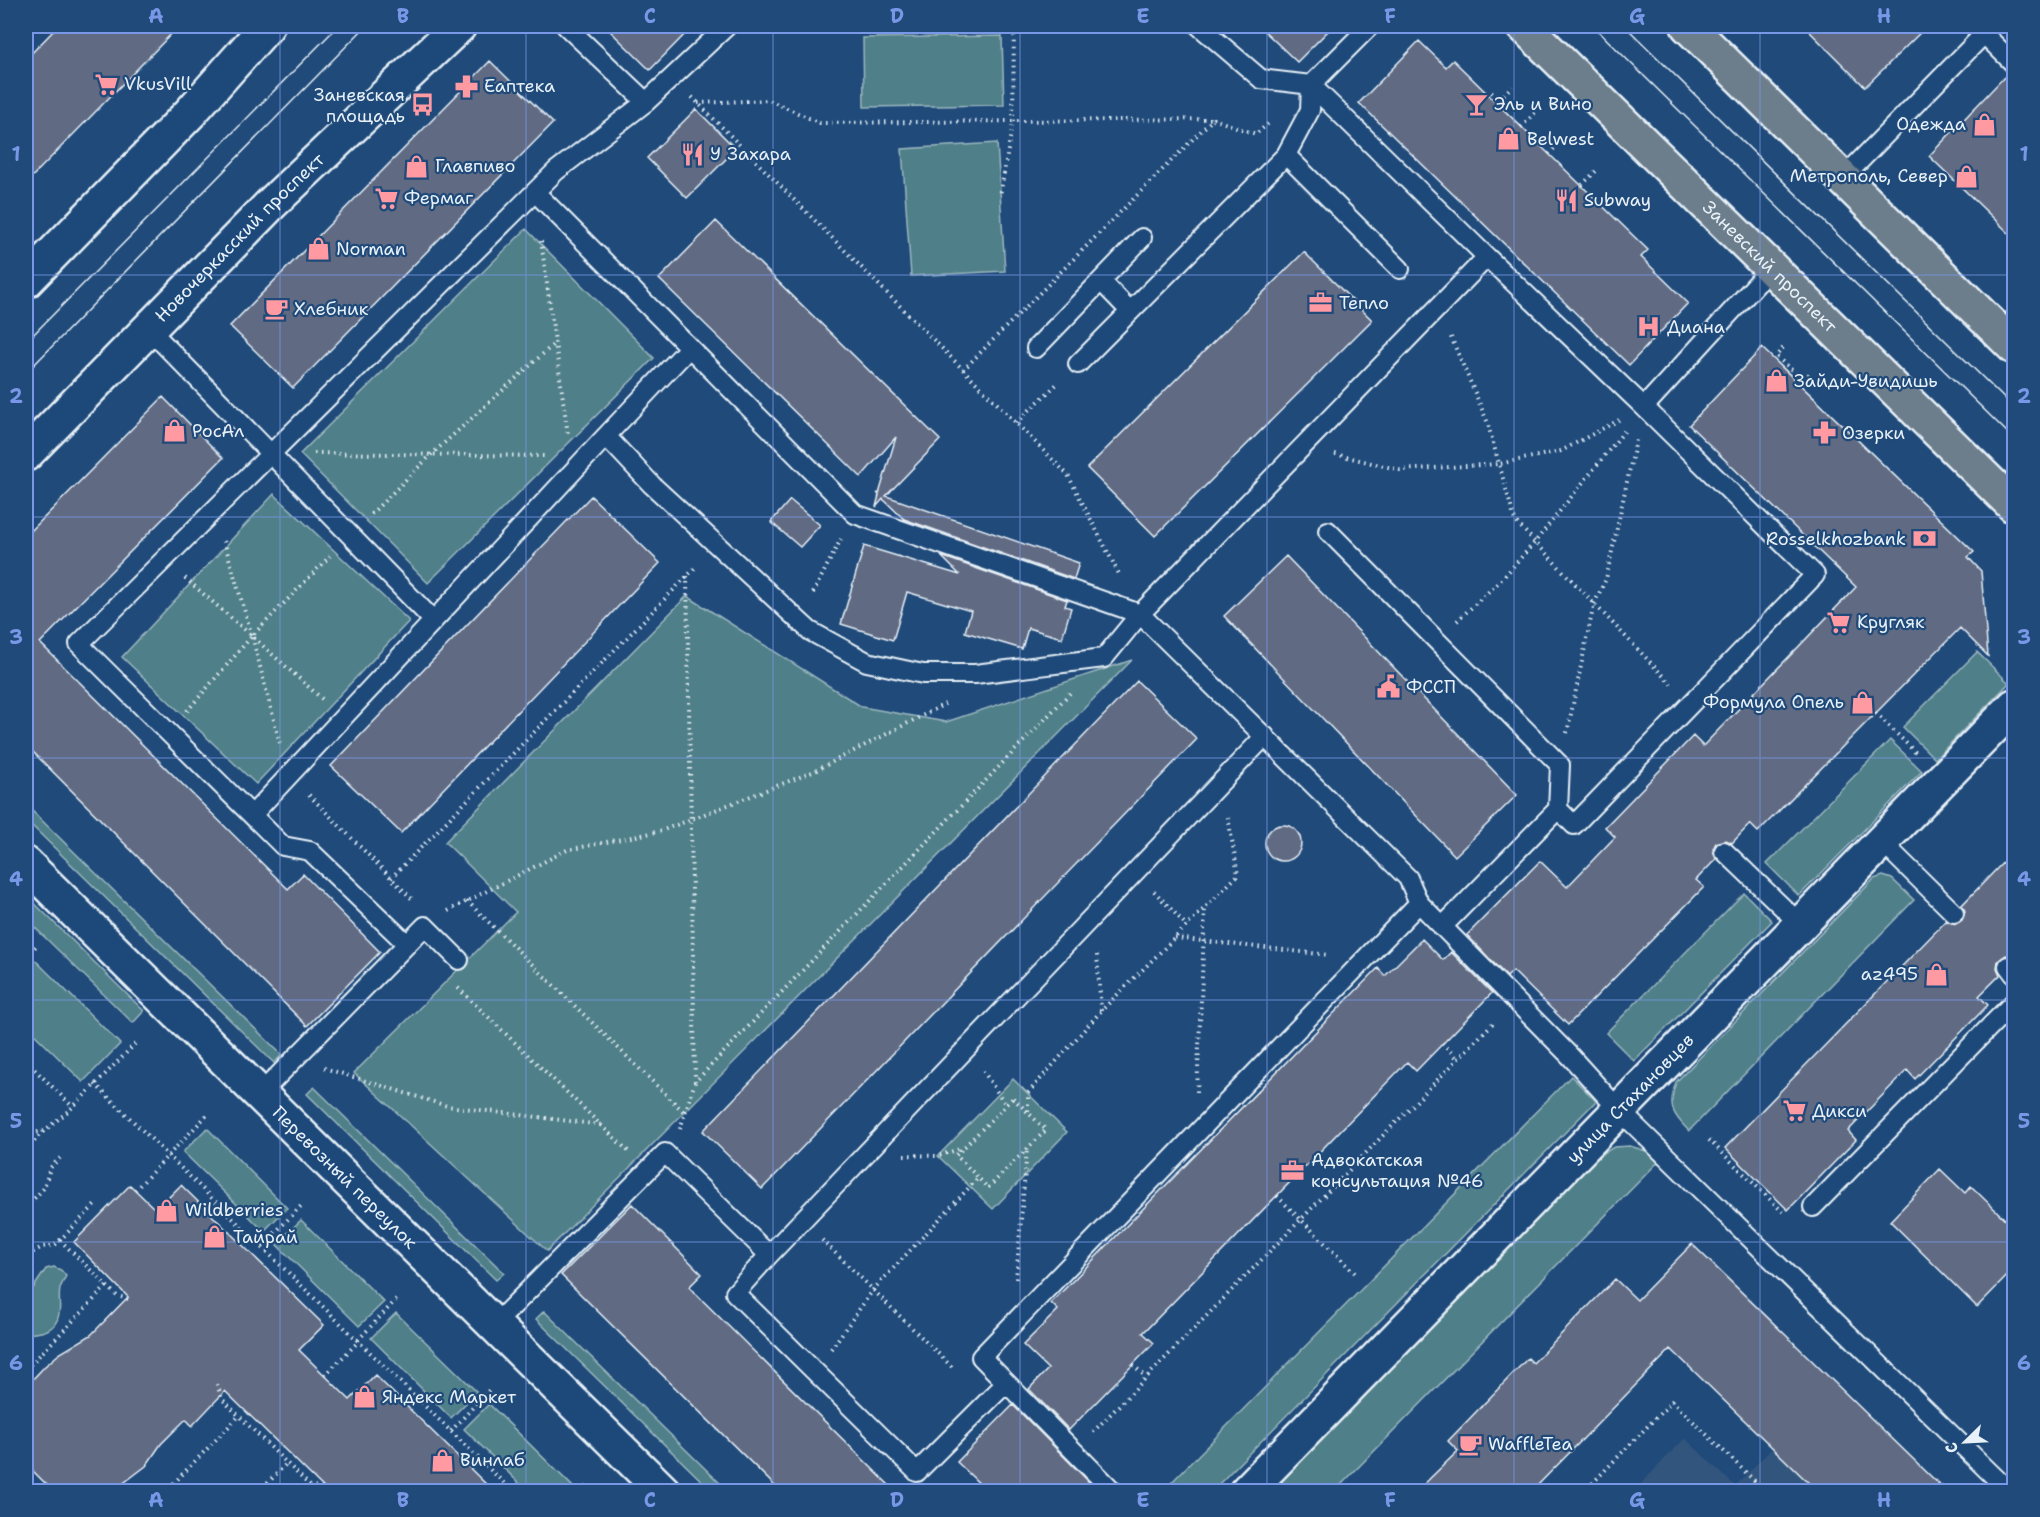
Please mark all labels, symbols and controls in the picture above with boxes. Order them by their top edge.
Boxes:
text: A [148,3,164,29]
text: B [397,3,409,29]
text: C [644,3,656,29]
text: D [890,3,904,29]
text: E [1136,3,1150,29]
text: F [1384,3,1396,29]
text: G [1629,3,1645,29]
text: H [1877,3,1891,29]
supermarket icon: VkusVill [93,71,119,97]
place label: VkusVill [124,72,192,96]
pharmacy icon: Еаптека [453,73,479,99]
place label: Еаптека [484,74,555,98]
place label: Заневская площадь [314,83,405,128]
bar icon: Эль и Вино [1463,91,1489,117]
bus stop icon: Заневская площадь [410,92,436,118]
place label: Эль и Вино [1494,92,1592,116]
shop icon: Одежда [1971,111,1997,137]
place label: Одежда [1896,112,1966,136]
shop icon: Belwest [1496,126,1522,152]
place label: Belwest [1527,127,1595,151]
text: 1 [11,141,21,167]
restaurant icon: У Захара [679,141,705,167]
text: 1 [2019,141,2029,167]
place label: У Захара [710,142,791,166]
street label: Новочеркасский проспект [150,147,330,328]
shop icon: Главпиво [404,153,430,179]
place label: Главпиво [435,154,515,178]
shop icon: Метрополь, Север [1953,163,1979,189]
place label: Метрополь, Север [1790,164,1948,188]
supermarket icon: Фермаг [373,185,399,211]
place label: Фермаг [404,186,473,210]
restaurant icon: Subway [1553,187,1579,213]
place label: Subway [1584,188,1651,212]
street label: Заневский проспект [1697,195,1843,339]
shop icon: Norman [305,236,331,262]
place label: Norman [336,237,406,261]
office icon: Тепло [1308,290,1334,316]
place label: Тепло [1339,291,1389,315]
cafe icon: Хлебник [263,296,289,322]
place label: Хлебник [294,297,369,321]
hospital icon: Диана [1636,314,1662,340]
place label: Диана [1667,315,1725,339]
shop icon: Зайди-Увидишь [1763,368,1789,394]
place label: Зайди-Увидишь [1794,369,1938,393]
text: 2 [9,383,23,409]
text: 2 [2017,383,2031,409]
shop icon: РосАл [161,418,187,444]
place label: РосАл [192,419,244,443]
pharmacy icon: Озерки [1811,420,1837,446]
place label: Озерки [1842,421,1905,445]
bank icon: Rosselkhozbank [1911,526,1937,552]
place label: Rosselkhozbank [1766,527,1906,551]
supermarket icon: Кругляк [1826,609,1852,635]
place label: Кругляк [1857,610,1925,634]
text: 3 [9,624,23,650]
text: 3 [2017,624,2031,650]
public building icon: ФССП [1375,674,1401,700]
place label: ФССП [1406,675,1456,699]
shop icon: Формула Опель [1849,689,1875,715]
place label: Формула Опель [1703,690,1844,714]
text: 4 [9,866,23,892]
text: 4 [2017,866,2031,892]
shop icon: az495 [1923,961,1949,987]
place label: az495 [1861,962,1918,986]
street label: улица Стахановцев [1561,1028,1699,1169]
supermarket icon: Дикси [1781,1098,1807,1124]
place label: Дикси [1812,1099,1867,1123]
street label: Перевозный переулок [267,1101,423,1255]
text: 5 [10,1108,22,1134]
text: 5 [2018,1108,2030,1134]
place label: Адвокатская консультация №46 [1311,1148,1484,1193]
office icon: Адвокатская консультация №46 [1280,1157,1306,1183]
shop icon: Wildberries [154,1197,180,1223]
place label: Wildberries [185,1198,284,1222]
shop icon: Тайрай [202,1224,228,1250]
place label: Тайрай [233,1225,298,1249]
text: 6 [9,1350,23,1376]
text: 6 [2017,1350,2031,1376]
shop icon: Яндекс Маркет [351,1384,377,1410]
place label: Яндекс Маркет [382,1385,517,1409]
north arrow [1935,1412,1995,1472]
cafe icon: WaffleTea [1457,1431,1483,1457]
place label: WaffleTea [1488,1432,1573,1456]
text: С [1940,1439,1963,1457]
shop icon: Винлаб [429,1447,455,1473]
place label: Винлаб [460,1448,525,1472]
text: A [148,1487,164,1513]
text: B [397,1487,409,1513]
text: C [644,1487,656,1513]
text: D [890,1487,904,1513]
text: E [1136,1487,1150,1513]
text: F [1384,1487,1396,1513]
text: G [1629,1487,1645,1513]
text: H [1877,1487,1891,1513]

